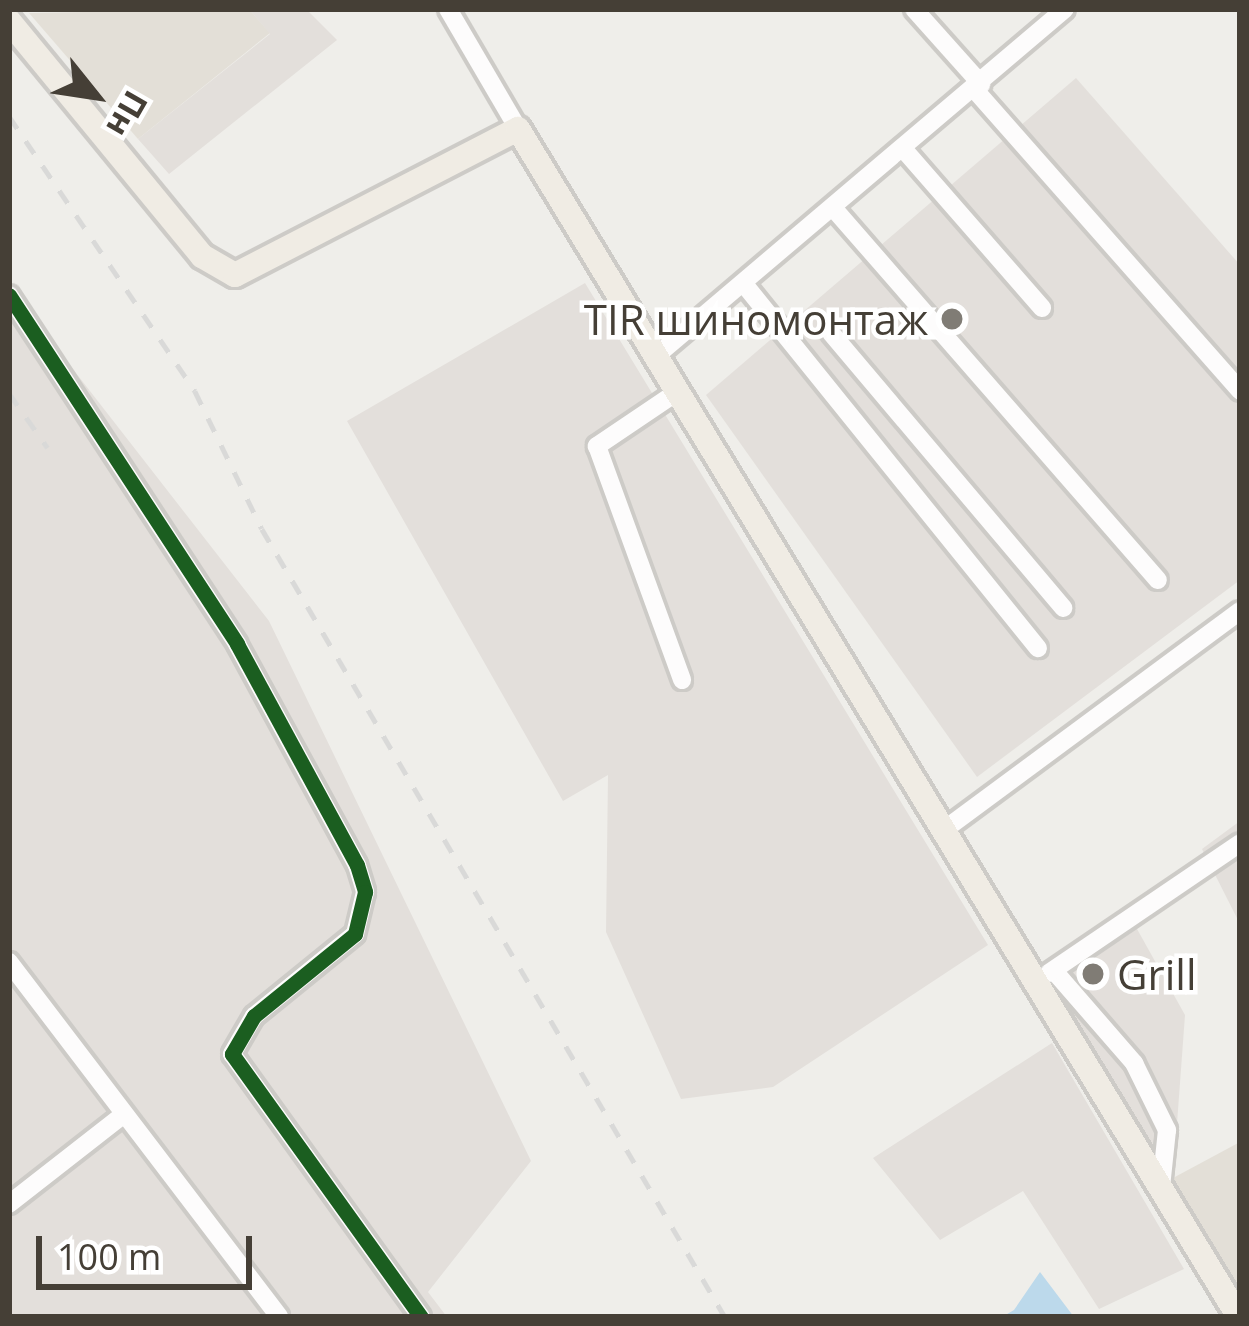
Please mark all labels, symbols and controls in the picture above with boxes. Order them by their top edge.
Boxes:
north arrow [36,36,156,156]
text: Пн [97,83,159,146]
place label: TIR шиномонтаж [584,294,928,344]
marker: TIR шиномонтаж [939,306,965,332]
place label: Grill [1117,949,1197,999]
marker: Grill [1080,961,1106,987]
scale bar [42,1212,258,1286]
text: 100 m [57,1232,161,1281]

